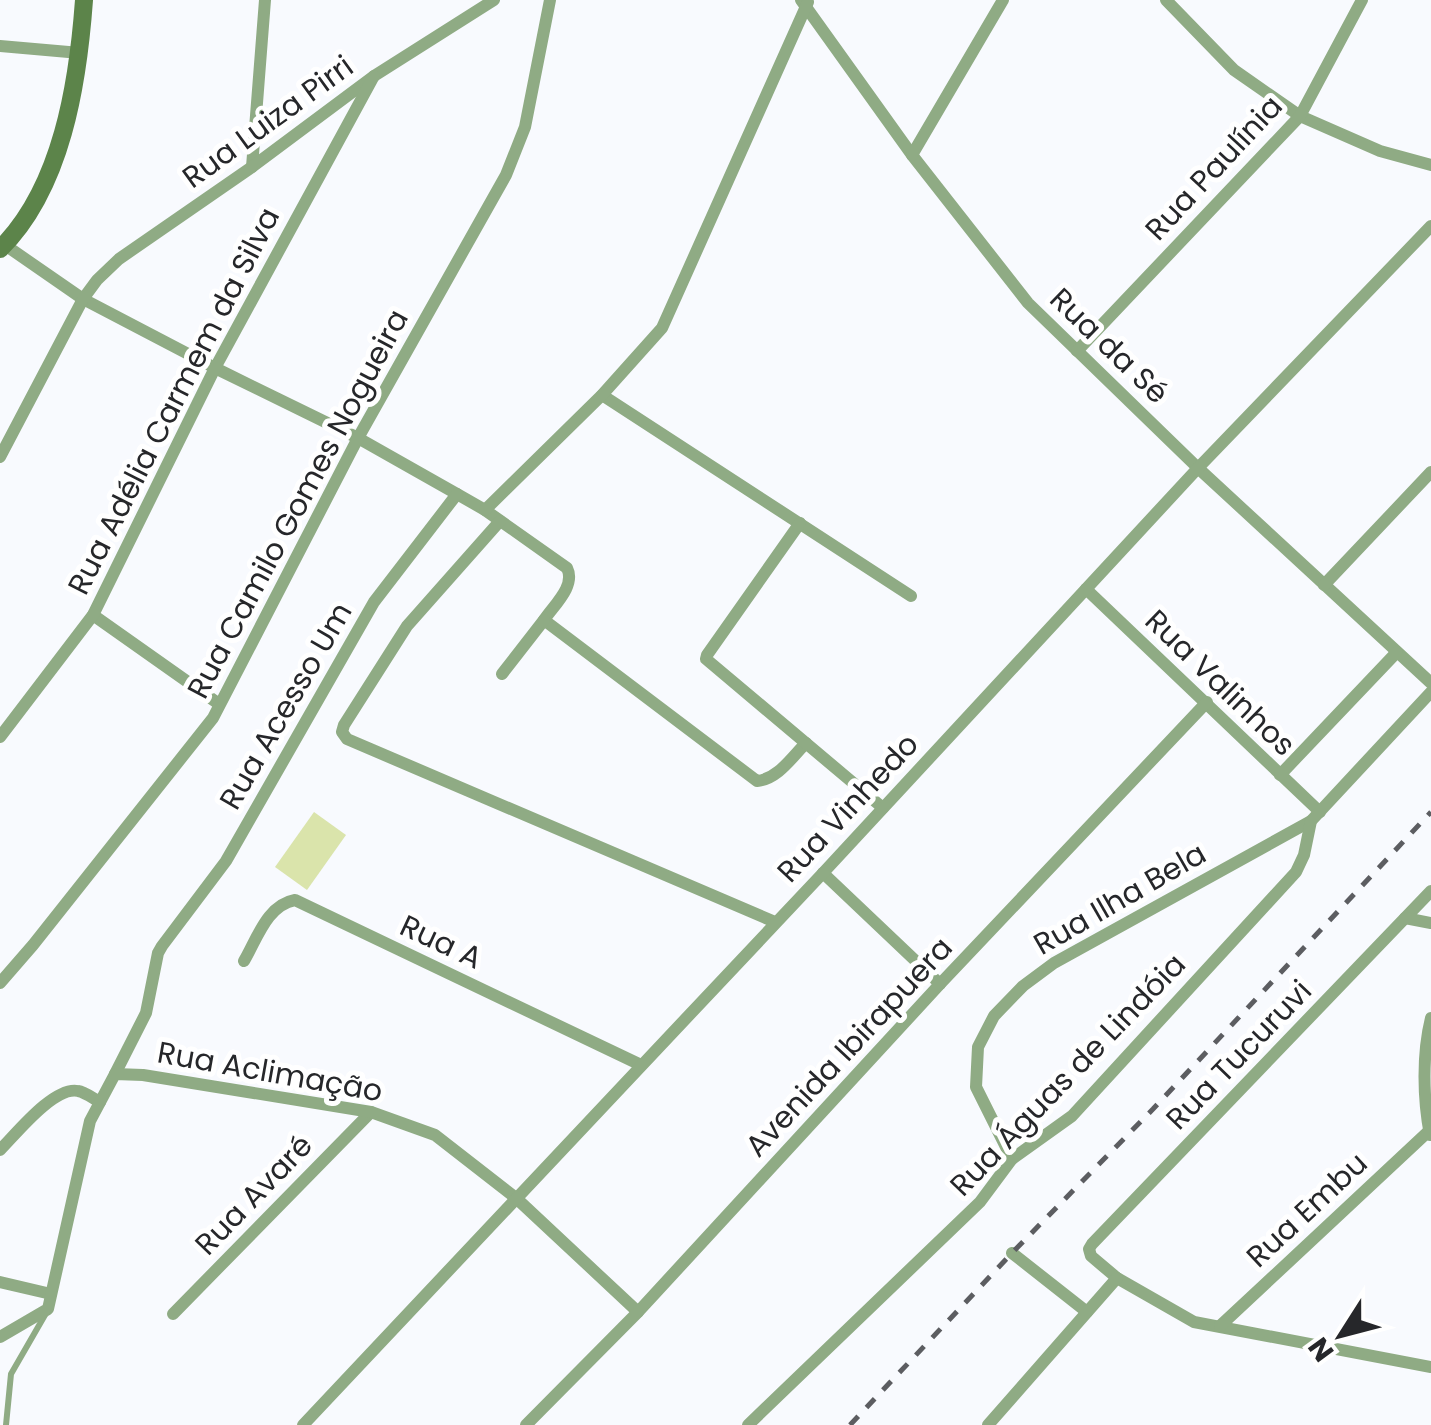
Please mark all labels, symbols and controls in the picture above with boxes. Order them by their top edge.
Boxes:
street label: Rua Luiza Pirri [173,45,362,198]
street label: Rua Paulínia [1135,86,1292,250]
street label: Rua Adélia Carmem da Silva [57,200,290,602]
street label: Rua da Sé [1040,278,1178,413]
street label: Rua Camilo Gomes Nogueira [176,302,419,706]
street label: Rua Acesso Um [209,594,362,817]
street label: Rua Valinhos [1136,600,1305,766]
street label: Rua Vinhedo [767,724,928,892]
street label: Rua Ilha Bela [1026,832,1214,965]
street label: Rua A [393,904,489,979]
street label: Avenida Ibirapuera [735,927,962,1166]
street label: Rua Águas de Lindóia [940,944,1195,1206]
street label: Rua Tucuruvi [1156,970,1321,1139]
street label: Rua Aclimação [154,1031,386,1112]
street label: Rua Avaré [185,1125,322,1265]
street label: Rua Embu [1237,1142,1377,1277]
north arrow [1291,1285,1391,1385]
text: N [1299,1329,1343,1369]

